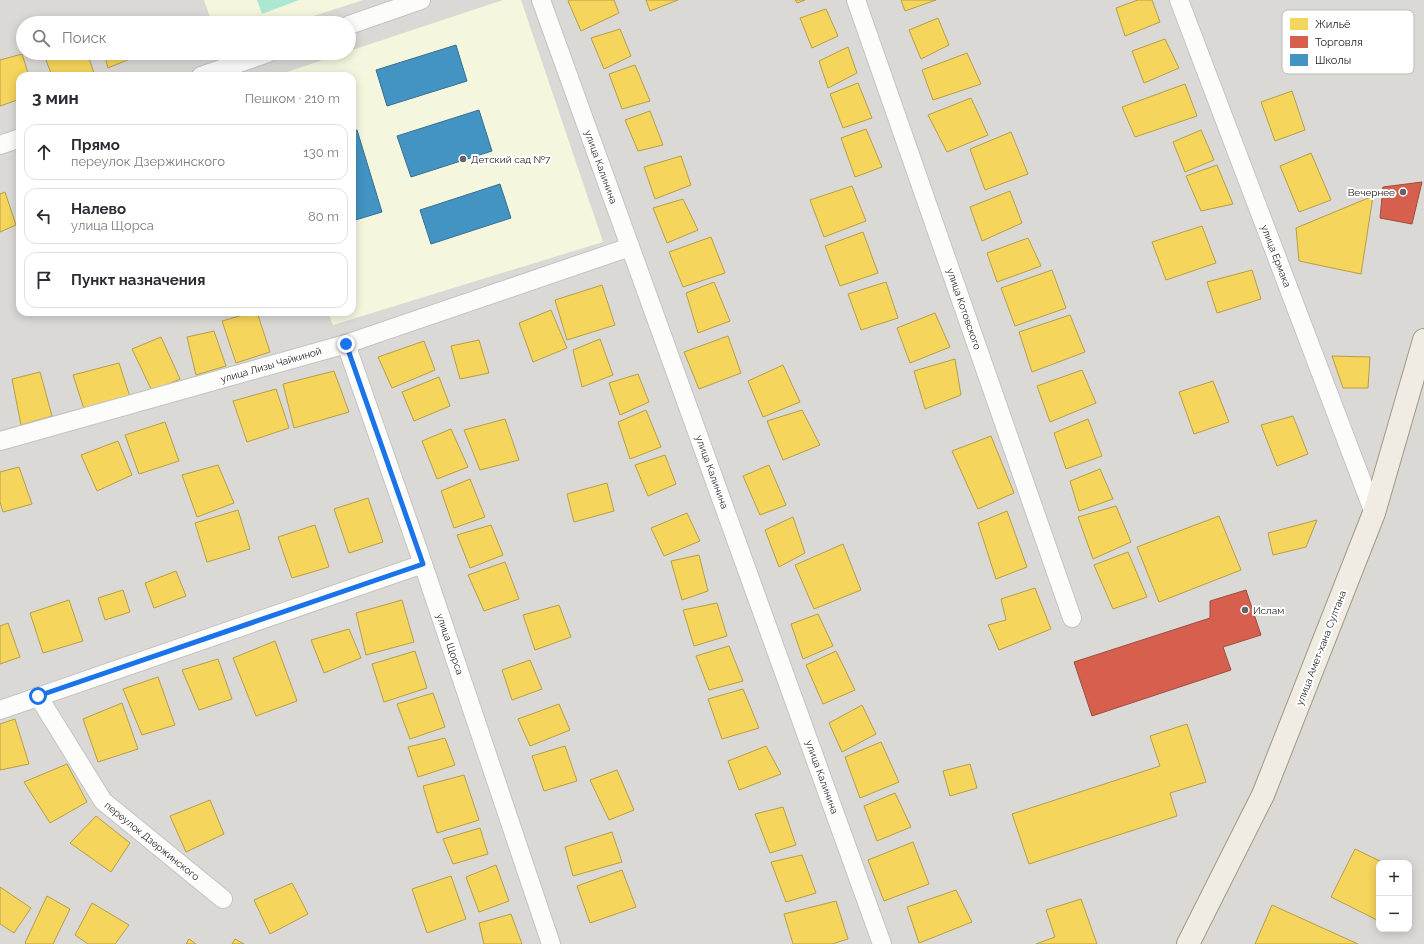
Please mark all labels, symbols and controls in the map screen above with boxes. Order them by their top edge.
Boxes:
legend [1282,10,1414,74]
search box [16,16,356,60]
text: Жильё [1315,18,1351,31]
icon: search [30,27,52,49]
text: Поиск [62,29,107,47]
text: Торговля [1315,36,1363,49]
text: Школы [1315,54,1351,67]
text: 3 мин [32,88,79,108]
text: Пешком · 210 m [245,91,340,106]
street label: улица Калинина [583,129,619,205]
text: Прямо [71,136,120,154]
icon: ahead [33,141,55,163]
text: 130 m [303,145,339,160]
text: переулок Дзержинского [71,154,225,169]
marker: Детский сад №7 [458,154,468,164]
place label: Детский сад №7 [471,154,551,165]
place label: Вечернее [1348,187,1395,198]
marker: Вечернее [1398,187,1408,197]
text: Налево [71,200,126,218]
icon: left [33,205,55,227]
text: 80 m [308,209,339,224]
text: улица Щорса [71,218,154,233]
street label: улица Ермака [1259,223,1293,289]
street label: улица Котовского [945,267,983,351]
icon: arrive [33,269,55,291]
text: Пункт назначения [71,271,205,289]
route end [337,335,355,353]
street label: улица Лизы Чайкиной [219,345,323,385]
street label: улица Калинина [694,434,730,510]
street label: улица Амет-хана Султана [1294,589,1348,707]
marker: Ислам [1240,605,1250,615]
place label: Ислам [1253,605,1284,616]
street label: улица Щорса [434,612,466,676]
route start [29,687,47,705]
street label: улица Калинина [804,739,840,815]
street label: переулок Дзержинского [103,799,202,883]
map controls [1376,860,1412,932]
button: + [1376,860,1412,896]
button: − [1376,896,1412,932]

